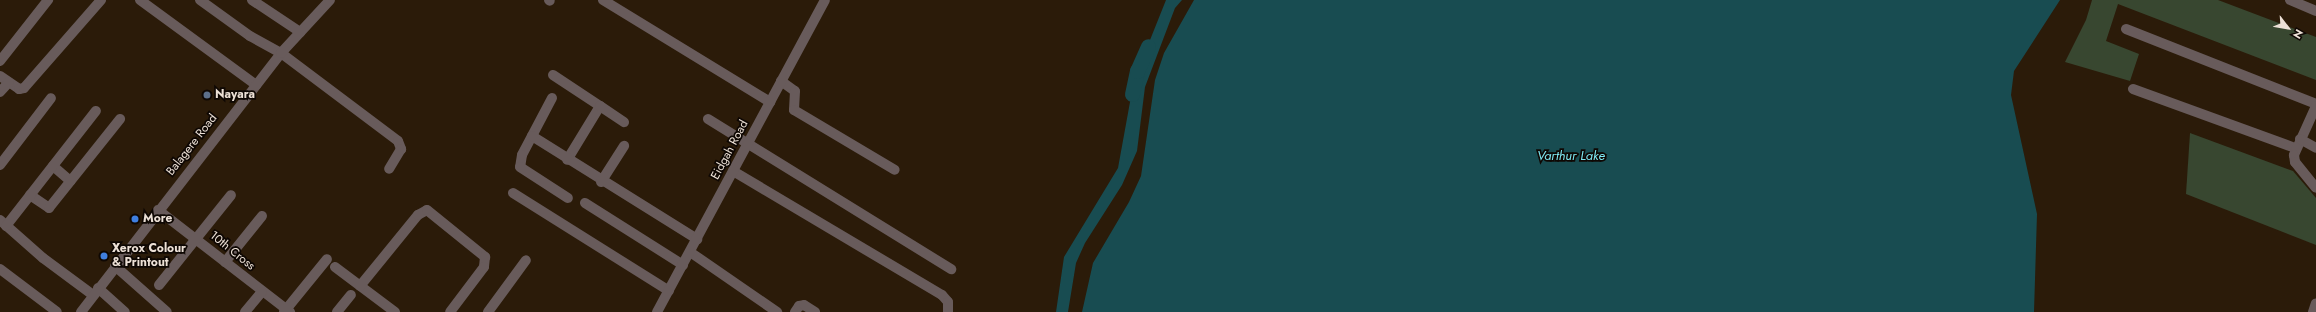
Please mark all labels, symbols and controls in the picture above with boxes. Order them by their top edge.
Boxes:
north arrow [2268,8,2308,48]
text: N [2289,26,2307,42]
place label: Nayara [215,88,255,102]
marker: Nayara [202,90,212,100]
street label: Balagere Road [164,112,220,178]
street label: Eidgah Road [708,118,752,182]
water label: Varthur Lake [1537,148,1605,164]
place label: More [143,212,172,226]
marker: More [130,214,140,224]
street label: 10th Cross [207,228,257,274]
place label: Xerox Colour & Printout [112,242,186,270]
marker: Xerox Colour & Printout [99,251,109,261]

